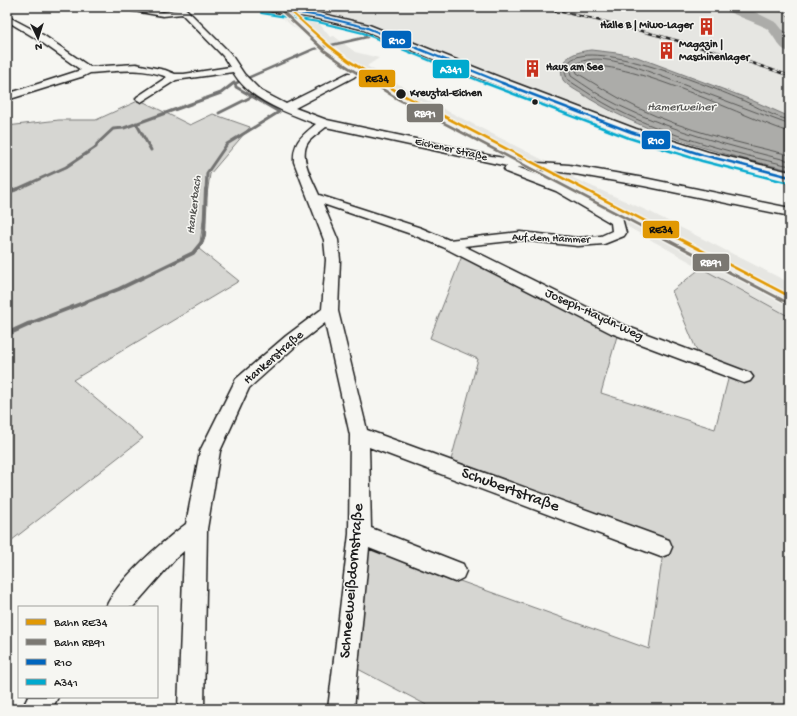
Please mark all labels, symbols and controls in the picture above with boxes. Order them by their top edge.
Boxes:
building icon: Halle B | Miwo-Lager [696,16,716,36]
north arrow [18,18,58,58]
place label: Halle B | Miwo-Lager [600,20,694,33]
line badge: R10 [381,30,412,49]
text: R10 [388,36,406,48]
place label: Magazin | Maschinenlager [679,39,750,65]
text: N [35,40,43,52]
building icon: Magazin | Maschinenlager [656,41,676,61]
building icon: Haus am See [523,58,543,78]
line badge: A341 [432,59,470,79]
place label: Haus am See [546,62,605,74]
text: A341 [439,65,462,77]
line badge: RE34 [358,69,396,88]
text: RE34 [364,74,390,86]
marker: Kreuztal-Eichen [394,87,408,101]
place label: Kreuztal-Eichen [409,87,483,100]
unlabelled marker [530,97,540,107]
water label: Hamerweiher [647,101,717,115]
line badge: RB91 [406,103,444,123]
text: RB91 [413,109,436,121]
line badge: R10 [641,130,671,150]
street label: Eichener Straße [414,136,489,164]
text: R10 [647,136,665,148]
water label: Hankerbach [184,175,206,235]
line badge: RE34 [642,220,680,239]
text: RE34 [648,225,674,237]
street label: Auf dem Hammer [512,231,591,246]
line badge: RB91 [692,253,730,272]
text: RB91 [699,258,722,270]
street label: Joseph-Haydn-Weg [542,286,646,344]
street label: Hankerstraße [241,328,307,388]
street label: Schubertstraße [458,464,562,518]
street label: Schneeweißdornstraße [337,502,369,659]
legend [18,606,158,698]
text: Bahn RE34 [53,617,108,631]
text: Bahn RB91 [53,637,105,651]
text: R10 [54,657,72,671]
text: A341 [54,677,78,691]

